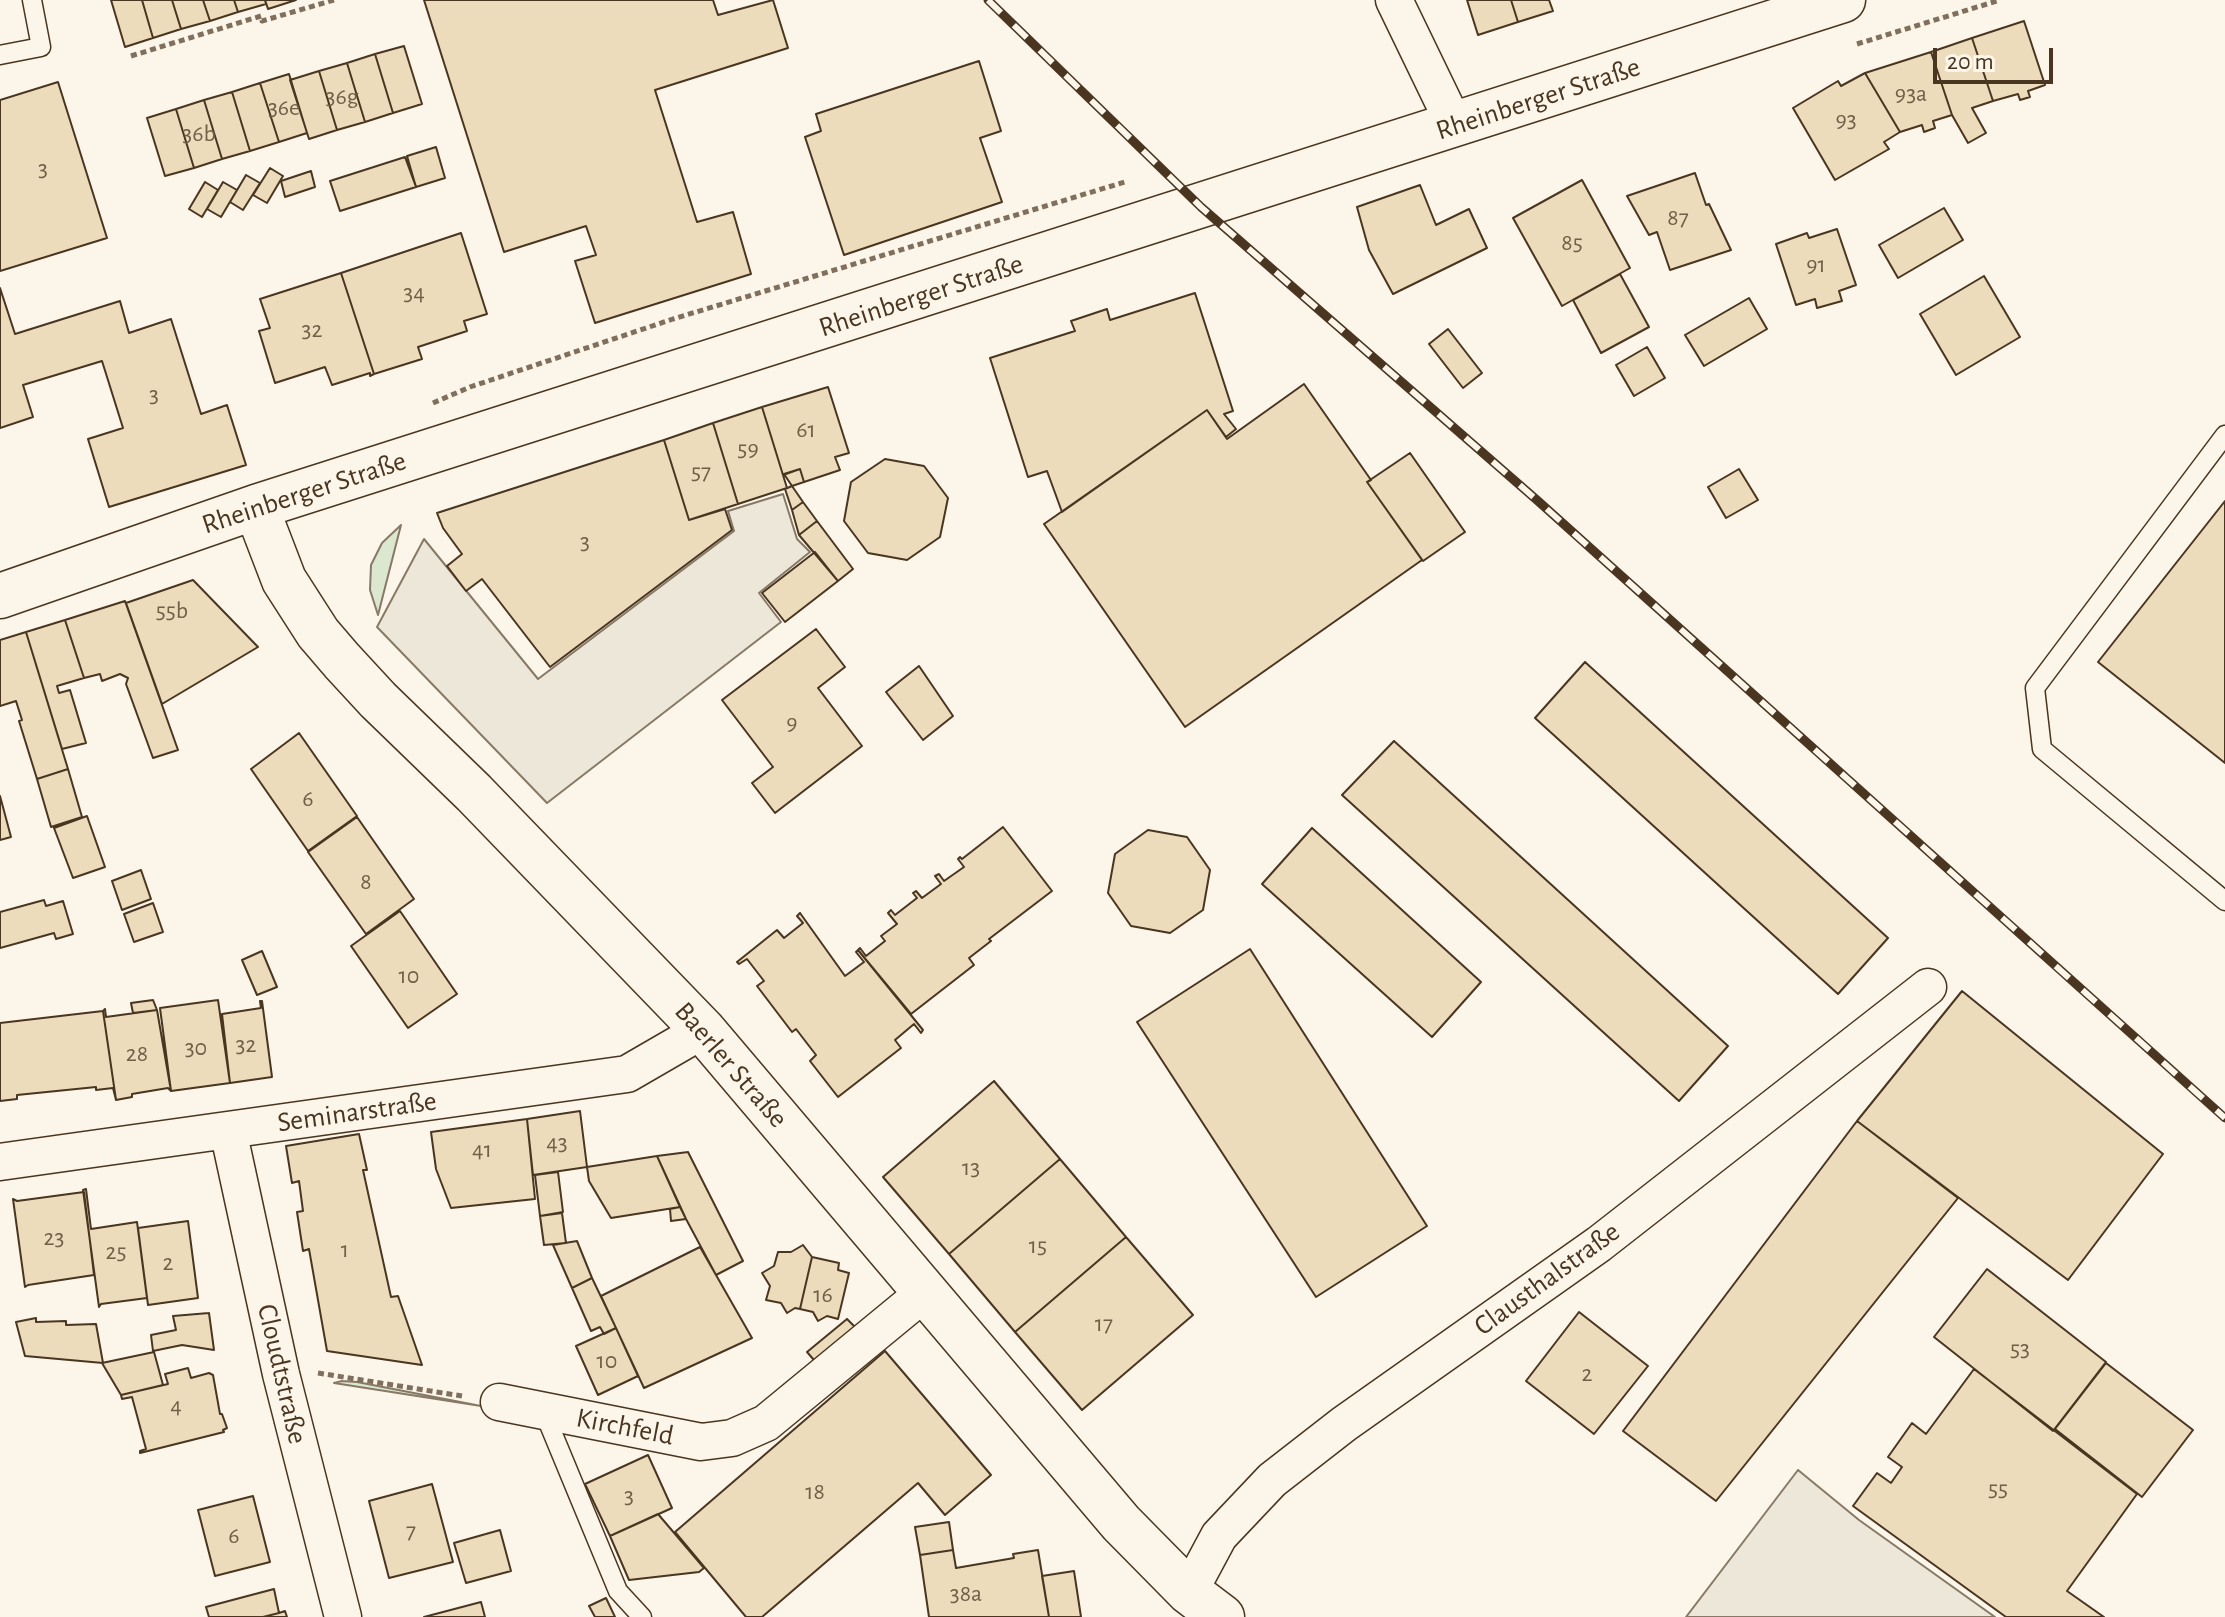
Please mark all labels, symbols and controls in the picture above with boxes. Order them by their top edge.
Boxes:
scale bar [1937,32,2057,82]
street label: Rheinberger Straße [1432,50,1644,148]
text: 20 m [1947,50,1994,74]
house number: 93a [1895,80,1927,108]
house number: 36g [326,83,358,111]
house number: 36e [268,94,300,122]
house number: 93 [1835,106,1857,134]
house number: 36b [182,120,216,148]
house number: 3 [38,155,48,183]
house number: 87 [1667,204,1689,232]
house number: 85 [1561,229,1583,257]
street label: Rheinberger Straße [815,247,1027,345]
house number: 91 [1806,251,1826,279]
house number: 34 [403,279,425,307]
house number: 32 [302,316,322,344]
house number: 3 [149,381,159,409]
house number: 61 [796,416,816,444]
house number: 59 [737,435,759,463]
street label: Rheinberger Straße [198,444,410,542]
house number: 57 [691,458,711,486]
house number: 3 [580,528,590,556]
house number: 55b [156,597,188,625]
house number: 9 [786,709,798,737]
house number: 6 [302,785,314,813]
house number: 8 [360,868,372,896]
house number: 10 [399,962,419,990]
street label: Baerler Straße [667,995,795,1135]
house number: 32 [236,1031,256,1059]
house number: 30 [185,1034,207,1062]
house number: 28 [126,1040,148,1068]
street label: Seminarstraße [275,1084,439,1140]
house number: 43 [546,1129,568,1157]
house number: 41 [472,1136,492,1164]
house number: 13 [962,1154,980,1182]
street label: Clausthalstraße [1468,1215,1626,1343]
house number: 23 [44,1224,64,1252]
house number: 15 [1029,1232,1047,1260]
house number: 1 [341,1236,349,1264]
house number: 25 [106,1238,126,1266]
house number: 2 [163,1249,173,1277]
house number: 16 [813,1281,833,1309]
street label: Cloudtstraße [250,1301,314,1447]
house number: 17 [1095,1310,1113,1338]
house number: 53 [2010,1335,2030,1363]
house number: 10 [597,1347,617,1375]
house number: 2 [1582,1360,1592,1388]
house number: 4 [170,1392,182,1420]
street label: Kirchfeld [573,1401,677,1453]
house number: 55 [1988,1475,2008,1503]
house number: 18 [805,1478,825,1506]
house number: 3 [624,1482,634,1510]
house number: 7 [406,1517,416,1545]
house number: 6 [228,1522,240,1550]
house number: 38a [950,1580,982,1608]

